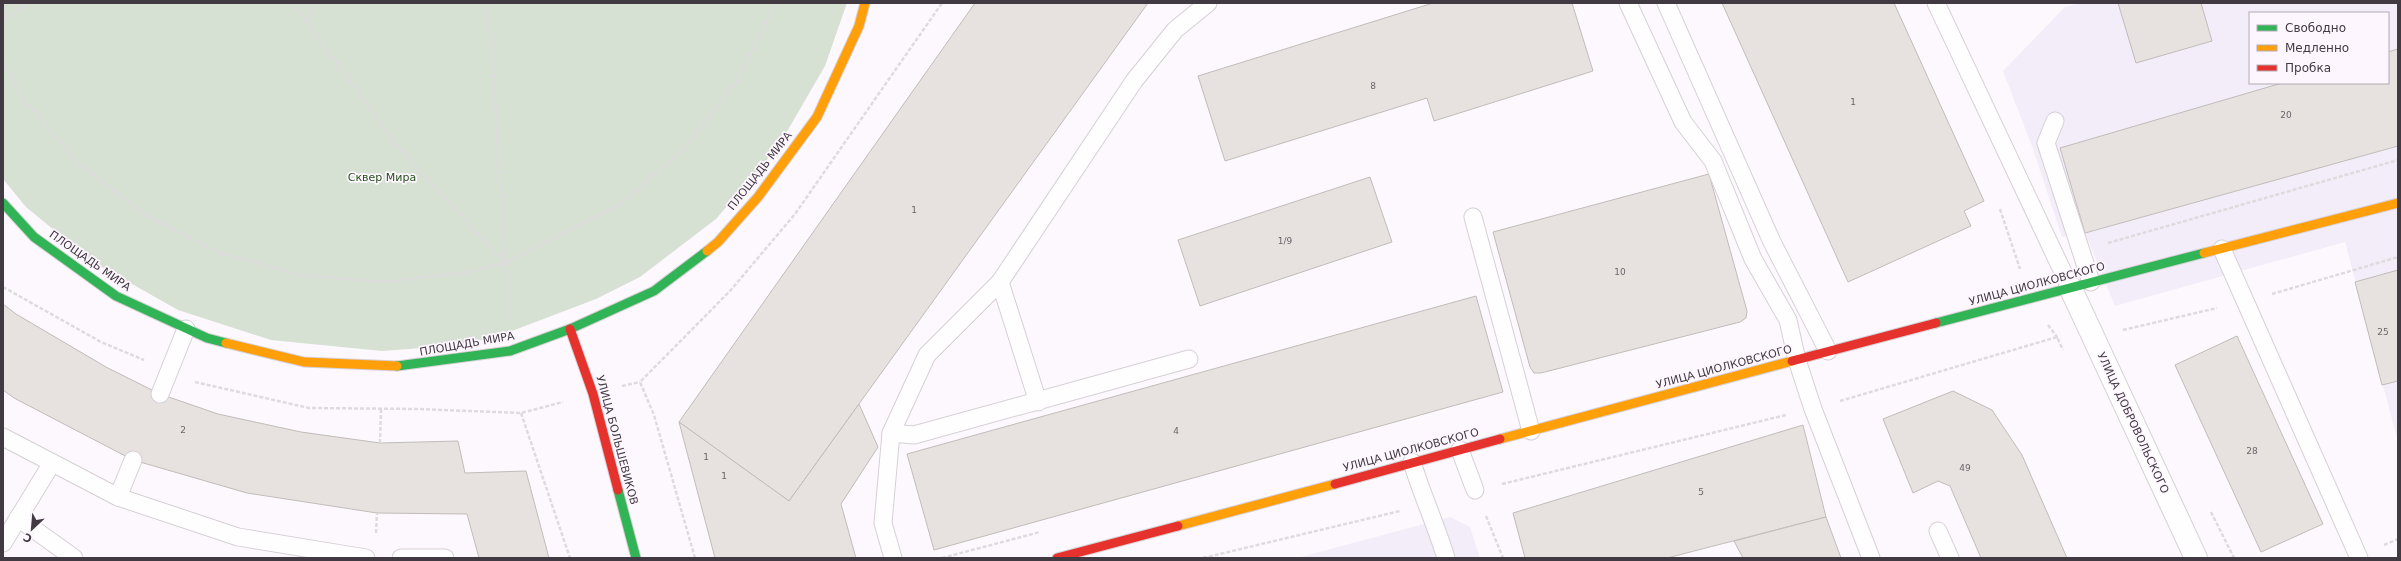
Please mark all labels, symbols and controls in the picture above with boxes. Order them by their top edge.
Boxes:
legend [2249,12,2389,84]
text: Свободно [2285,21,2346,35]
text: Медленно [2285,41,2349,55]
text: Пробка [2285,61,2331,75]
house number: 8 [1370,81,1376,91]
house number: 1 [1850,97,1856,107]
house number: 20 [2280,110,2292,120]
street label: ПЛОЩАДЬ МИРА [725,129,795,213]
park label: Сквер Мира [348,171,416,184]
house number: 1 [911,205,917,215]
street label: ПЛОЩАДЬ МИРА [47,228,134,294]
house number: 1/9 [1278,236,1293,246]
street label: УЛИЦА ЦИОЛКОВСКОГО [1968,260,2107,308]
house number: 10 [1614,267,1626,277]
house number: 25 [2377,327,2389,337]
street label: ПЛОЩАДЬ МИРА [418,329,516,359]
street label: УЛИЦА ЦИОЛКОВСКОГО [1655,343,1794,391]
street label: УЛИЦА ДОБРОВОЛЬСКОГО [2094,350,2172,496]
street label: УЛИЦА БОЛЬШЕВИКОВ [593,374,641,506]
house number: 2 [180,425,186,435]
house number: 4 [1173,426,1179,436]
street label: УЛИЦА ЦИОЛКОВСКОГО [1342,426,1481,474]
house number: 28 [2246,446,2258,456]
house number: 1 [703,452,709,462]
house number: 49 [1959,463,1971,473]
house number: 1 [721,471,727,481]
house number: 5 [1698,487,1704,497]
north arrow [12,509,52,549]
text: С [21,530,34,545]

